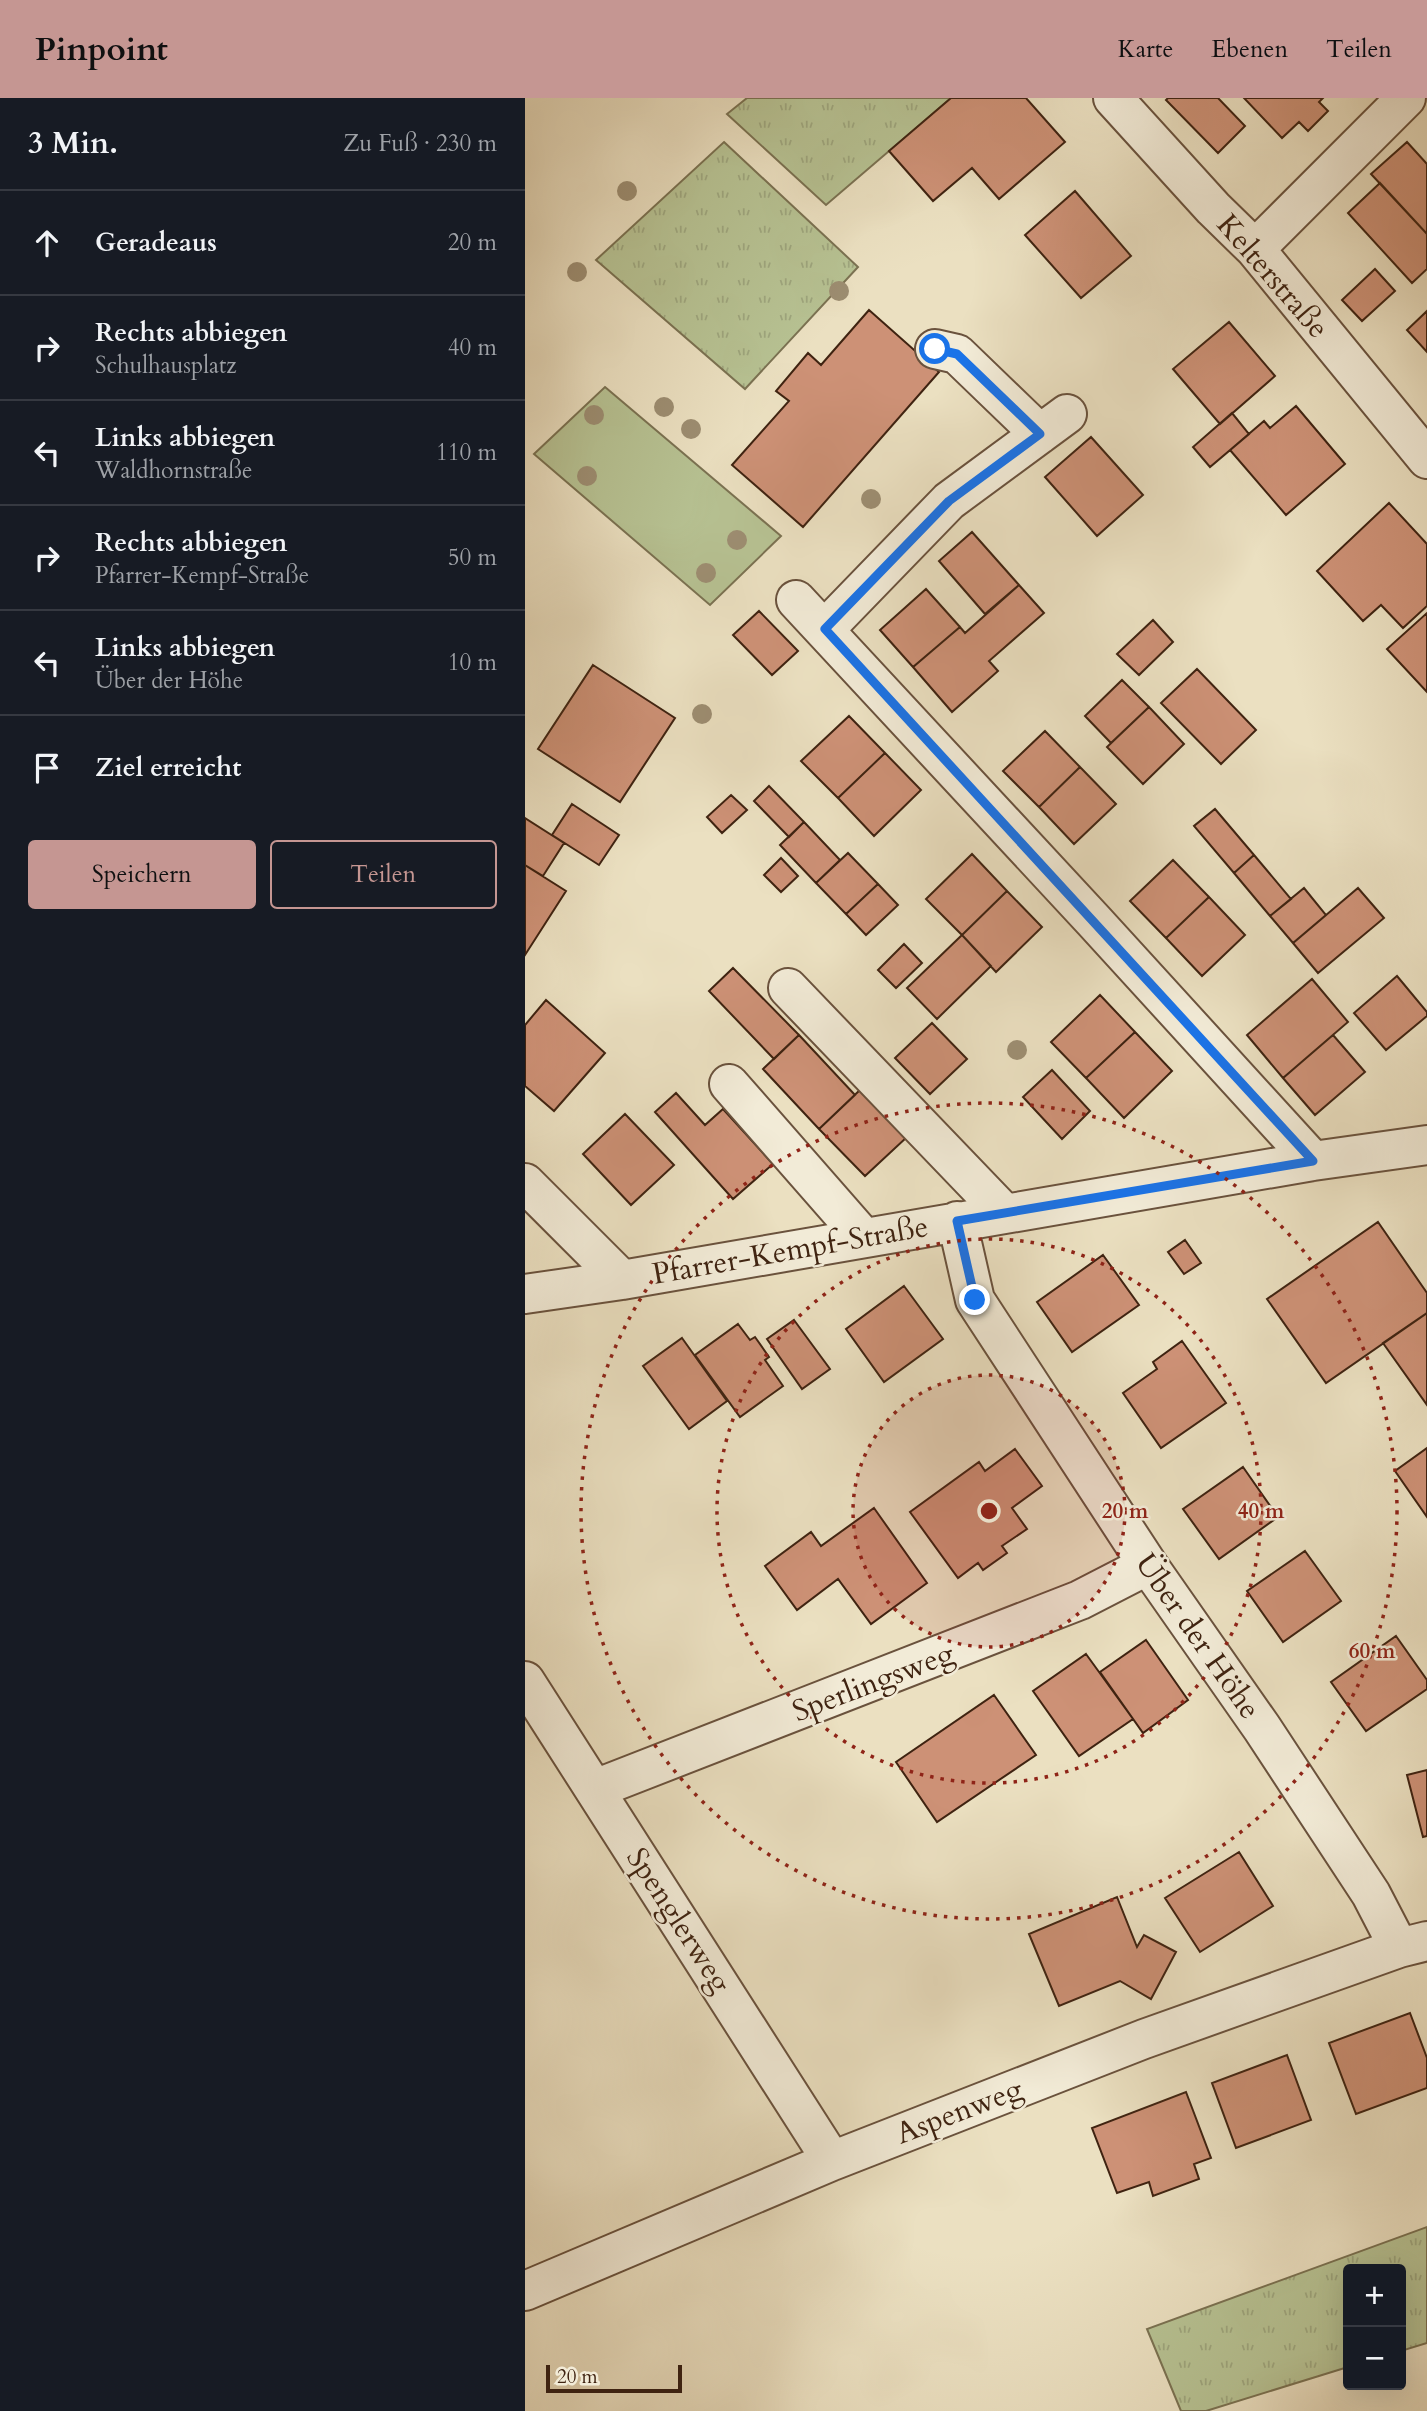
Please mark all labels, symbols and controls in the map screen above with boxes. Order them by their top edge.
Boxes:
text: Pinpoint [35,27,168,72]
text: Karte [1118,33,1173,66]
text: Ebenen [1211,33,1288,66]
text: Teilen [1326,33,1392,66]
text: 3 Min. [28,123,118,164]
text: Zu Fuß · 230 m [343,128,497,159]
street label: Kelterstraße [1207,205,1338,347]
icon: ahead [28,224,66,262]
text: Geradeaus [95,225,217,260]
text: 20 m [448,227,497,258]
text: Rechts abbiegen [95,315,287,350]
icon: right [28,329,66,367]
text: 40 m [448,332,497,363]
route start [919,333,950,364]
text: Schulhausplatz [95,350,237,381]
text: Links abbiegen [95,420,275,455]
icon: left [28,434,66,472]
text: 110 m [436,437,497,468]
text: Waldhornstraße [95,455,252,486]
text: Rechts abbiegen [95,525,287,560]
icon: right [28,539,66,577]
text: 50 m [448,542,497,573]
text: Pfarrer-Kempf-Straße [95,560,309,591]
text: Links abbiegen [95,630,275,665]
icon: left [28,644,66,682]
text: 10 m [448,647,497,678]
text: Über der Höhe [95,665,243,696]
icon: arrive [28,749,66,787]
text: Ziel erreicht [95,750,241,785]
button: Speichern [28,840,256,909]
button: Teilen [270,840,497,909]
street label: Pfarrer-Kempf-Straße [649,1206,931,1295]
route end [959,1284,990,1315]
text: 20 m [1102,1497,1149,1526]
text: 40 m [1238,1497,1285,1526]
centre of rings [977,1499,1001,1523]
street label: Über der Höhe [1125,1545,1270,1727]
street label: Sperlingsweg [786,1633,960,1732]
text: 60 m [1349,1637,1396,1666]
street label: Spenglerweg [616,1840,741,2001]
street label: Aspenweg [890,2069,1029,2154]
map controls [1343,2264,1406,2390]
button: + [1343,2264,1406,2327]
button: − [1343,2327,1406,2390]
scale bar [546,2362,683,2394]
text: 20 m [557,2364,598,2390]

